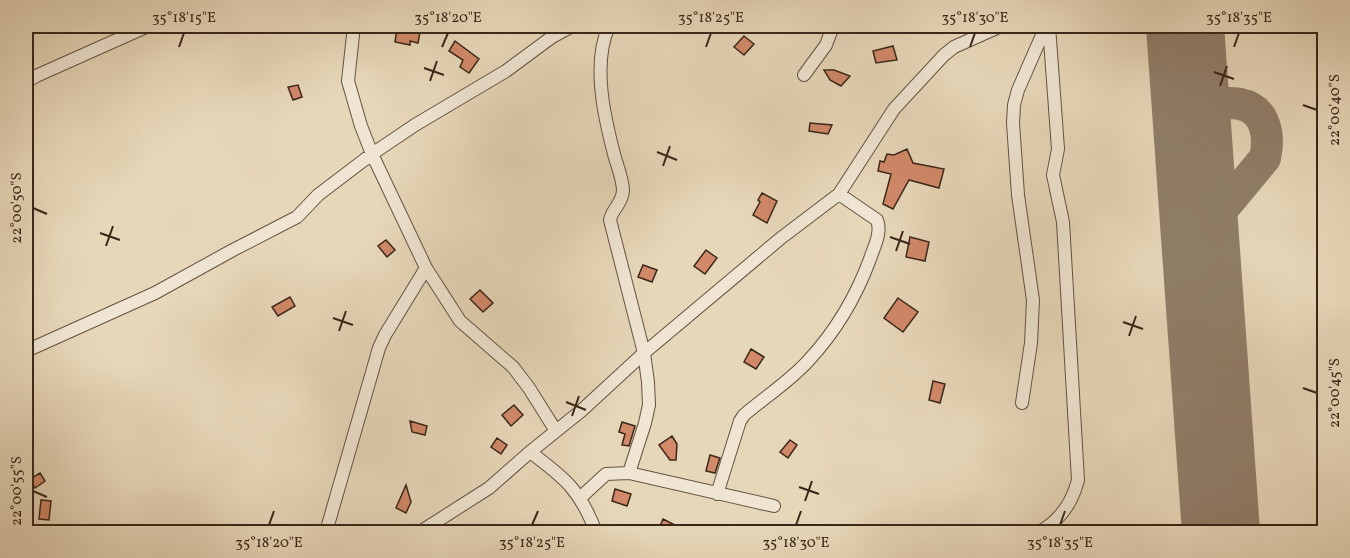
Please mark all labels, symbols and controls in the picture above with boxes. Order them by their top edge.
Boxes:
text: 35°18'15"E [152,8,216,29]
text: 35°18'20"E [414,8,482,29]
text: 35°18'25"E [678,8,744,29]
text: 35°18'30"E [941,8,1009,29]
text: 35°18'35"E [1206,8,1272,29]
text: 22°00'40"S [1325,74,1346,146]
text: 22°00'50"S [7,172,28,244]
text: 22°00'45"S [1325,358,1346,428]
text: 22°00'55"S [7,456,28,526]
text: 35°18'20"E [235,533,303,554]
text: 35°18'25"E [499,533,565,554]
text: 35°18'30"E [762,533,830,554]
text: 35°18'35"E [1027,533,1093,554]

